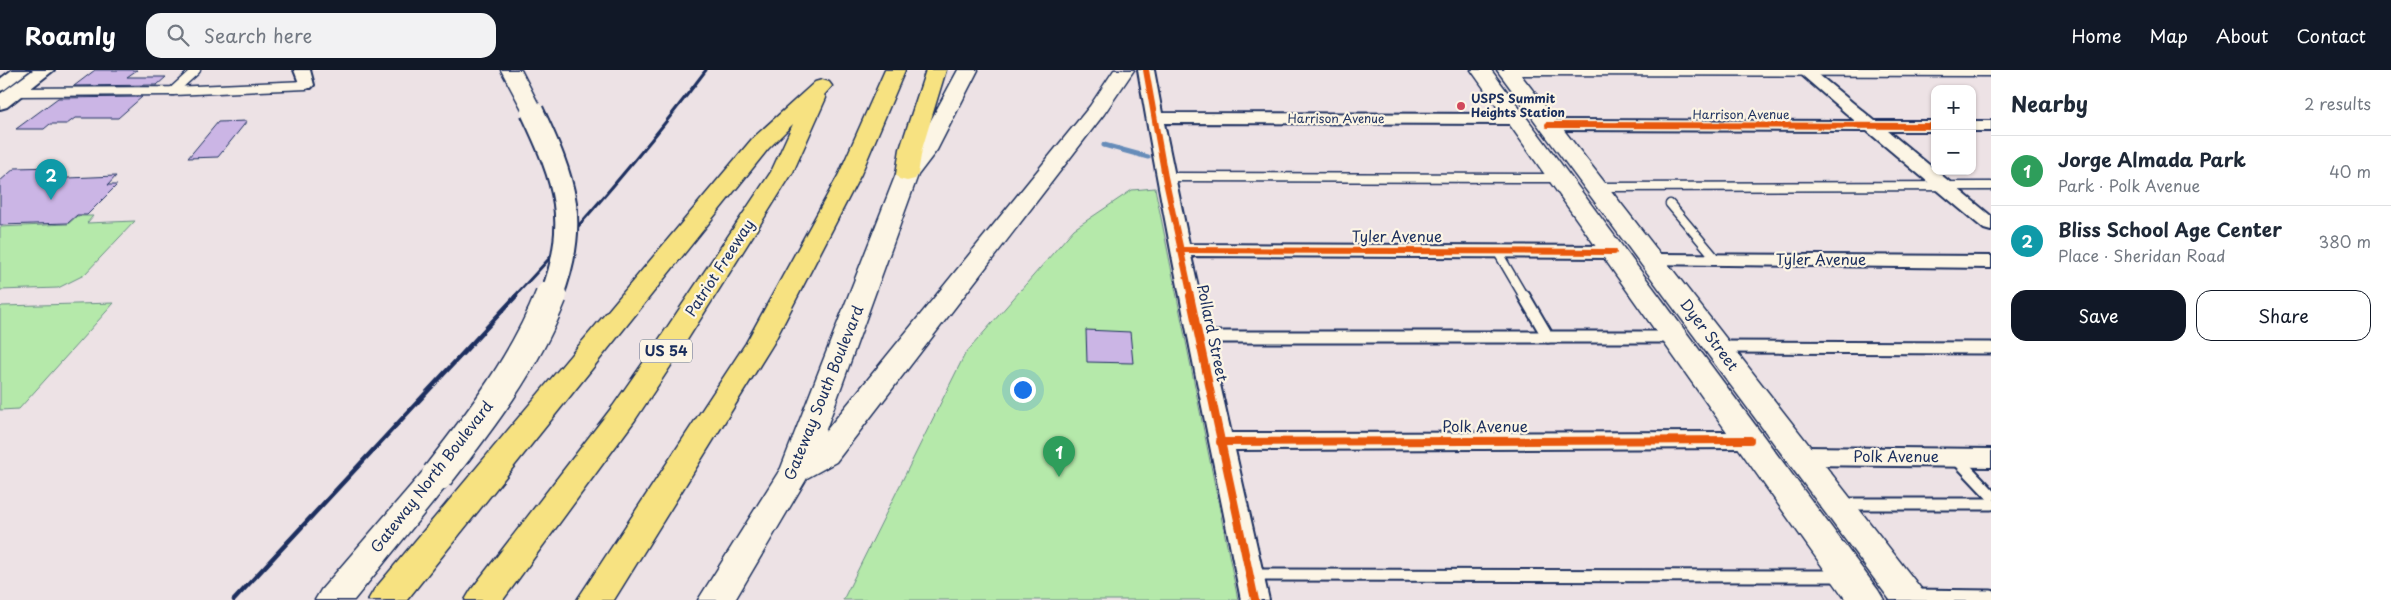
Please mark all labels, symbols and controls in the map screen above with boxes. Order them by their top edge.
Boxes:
search box [146,13,496,58]
text: Roamly [25,17,116,53]
icon: search [164,21,192,49]
text: Search here [204,21,312,49]
text: Home [2071,22,2121,49]
text: Map [2149,22,2188,49]
text: About [2216,22,2268,49]
text: Contact [2296,22,2366,49]
map controls [1931,85,1976,175]
button: + [1931,85,1976,130]
text: Nearby [2011,87,2088,119]
place label: USPS Summit Heights Station [1471,89,1565,121]
text: 2 results [2304,91,2371,115]
marker: USPS Summit Heights Station [1455,100,1467,112]
street label: Harrison Avenue [1693,105,1790,123]
street label: Harrison Avenue [1288,109,1385,127]
button: − [1931,130,1976,175]
text: Jorge Almada Park [2058,145,2246,173]
pin: 2 [35,159,67,200]
text: 1 [2023,159,2031,183]
text: 40 m [2329,159,2371,183]
text: Park · Polk Avenue [2058,173,2200,197]
street label: Patriot Freeway [679,214,759,321]
text: Bliss School Age Center [2058,215,2282,243]
street label: Tyler Avenue [1352,224,1442,247]
text: 2 [2021,229,2033,253]
text: 380 m [2319,229,2371,253]
text: Place · Sheridan Road [2058,243,2226,267]
street label: Tyler Avenue [1776,247,1866,270]
street label: Pollard Street [1192,282,1235,383]
button: Save [2011,290,2186,341]
button: Share [2196,290,2371,341]
street label: Dyer Street [1675,293,1745,375]
street label: Gateway South Boulevard [777,302,868,483]
road number: US 54 [640,340,692,362]
your location [1010,377,1036,403]
street label: Gateway North Boulevard [364,395,498,557]
street label: Polk Avenue [1442,414,1528,437]
pin: 1 [1043,436,1075,477]
street label: Polk Avenue [1853,444,1939,467]

